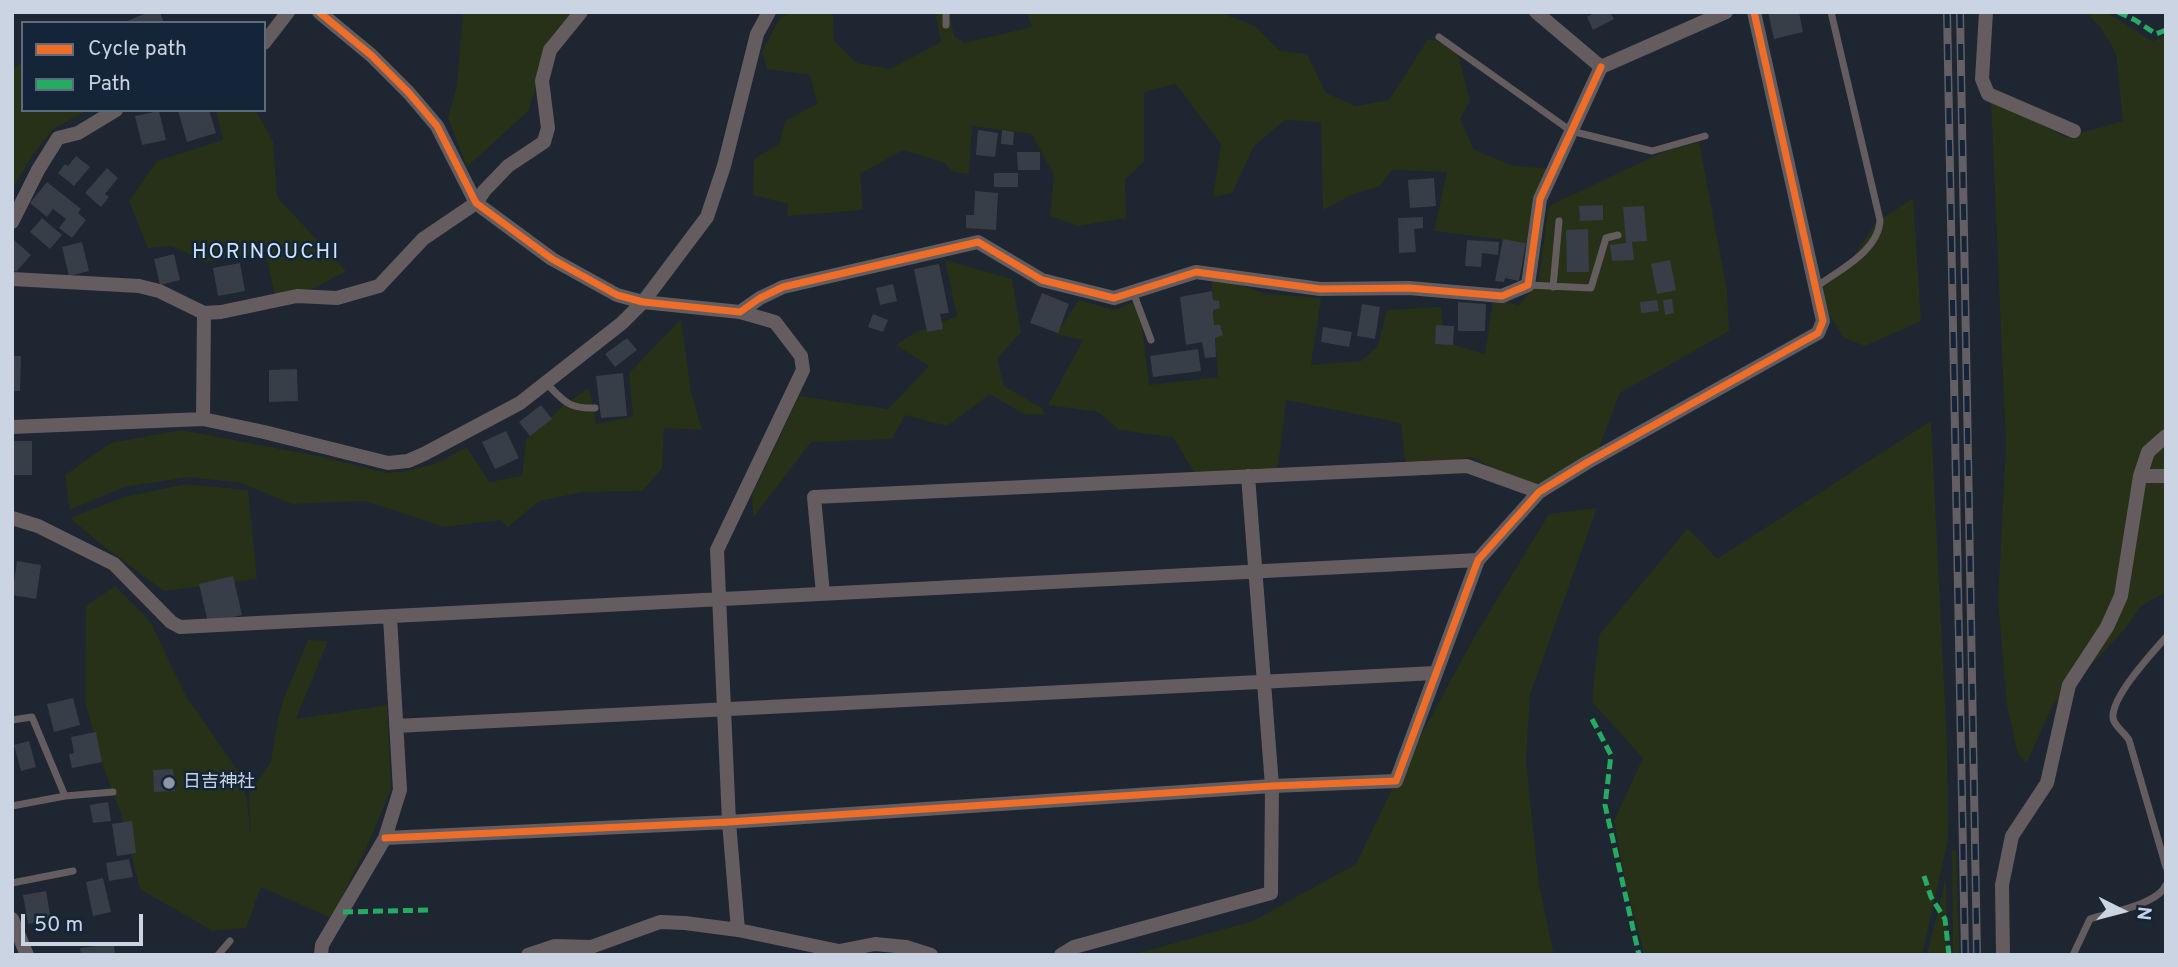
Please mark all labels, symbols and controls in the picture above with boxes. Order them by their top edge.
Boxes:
legend [21,21,266,112]
text: Cycle path [88,36,187,63]
text: Path [88,71,131,98]
district label: HORINOUCHI [193,241,339,267]
place label: 日吉神社 [183,772,255,794]
marker: 日吉神社 [161,775,177,791]
north arrow [2087,876,2157,946]
scale bar [24,900,147,944]
text: N [2130,905,2156,921]
text: 50 m [34,912,83,939]

